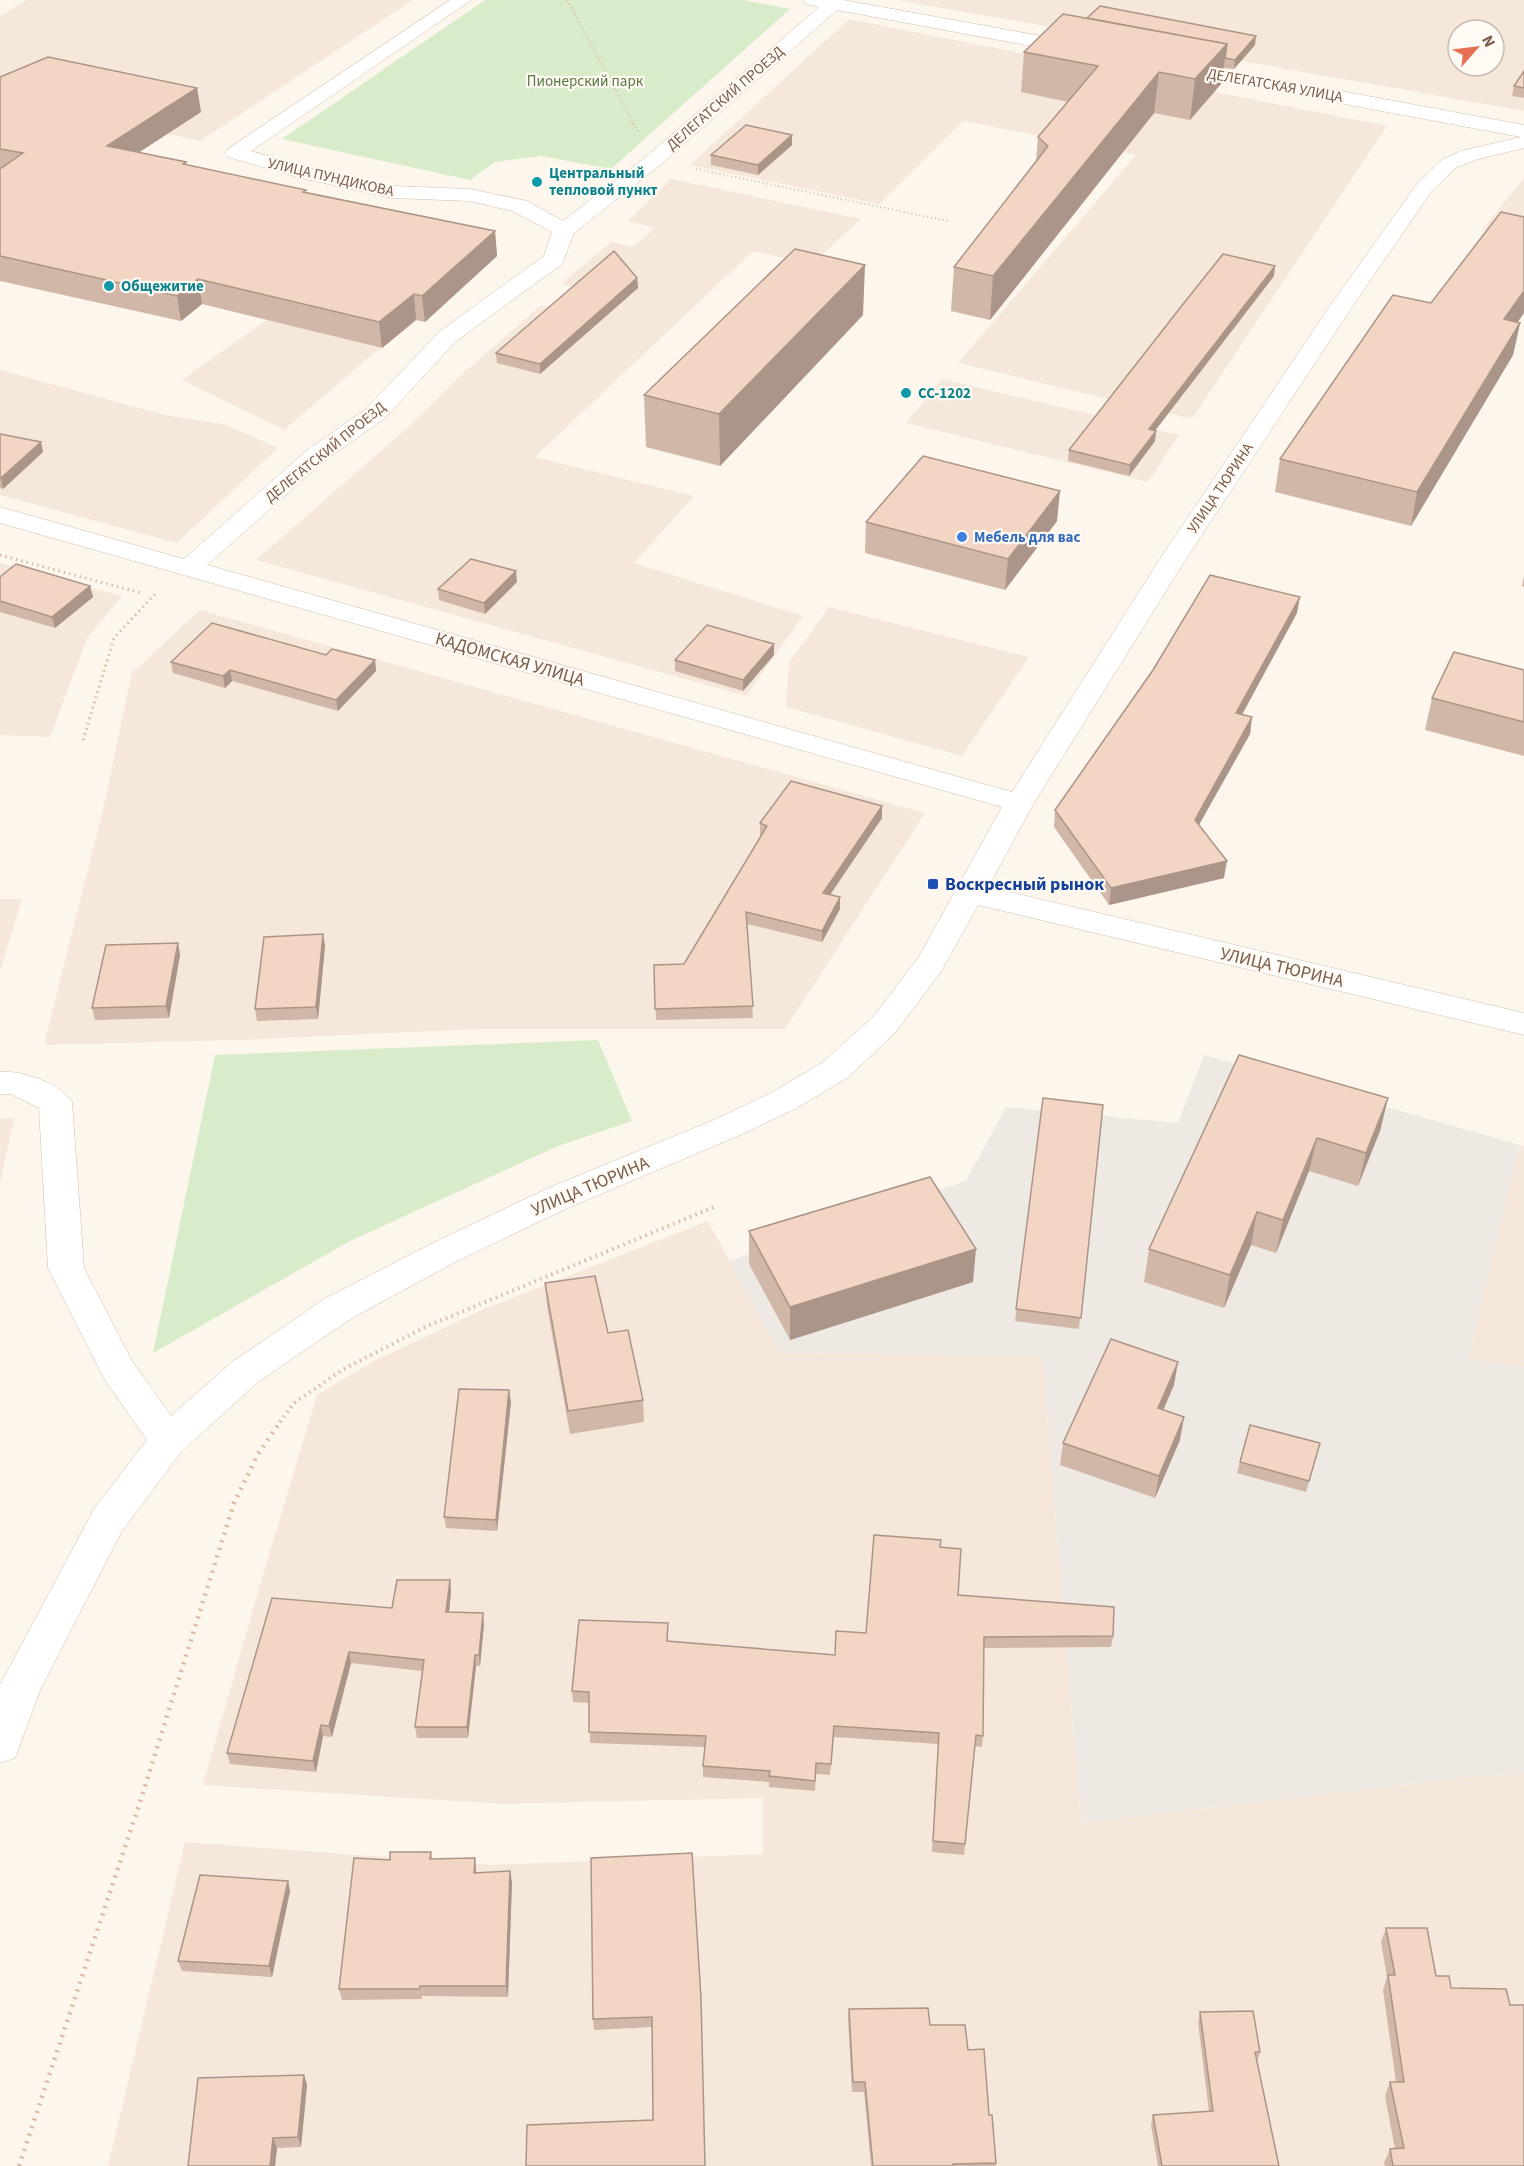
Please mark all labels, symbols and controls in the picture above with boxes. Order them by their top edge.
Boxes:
north arrow [1446,18,1506,78]
text: N [1476,32,1501,51]
street label: ДЕЛЕГАТСКИЙ ПРОЕЗД [662,41,789,155]
street label: ДЕЛЕГАТСКАЯ УЛИЦА [1205,63,1345,108]
park label: Пионерский парк [527,71,644,92]
street label: УЛИЦА ПУНДИКОВА [266,153,397,202]
place label: Центральный тепловой пункт [549,163,658,201]
marker: Центральный тепловой пункт [530,175,544,189]
place label: Общежитие [121,276,204,297]
marker: Общежитие [102,279,116,293]
place label: СС-1202 [918,383,971,404]
marker: СС-1202 [899,386,913,400]
street label: ДЕЛЕГАТСКИЙ ПРОЕЗД [261,397,390,508]
street label: УЛИЦА ТЮРИНА [1182,438,1259,538]
place label: Мебель для вас [974,527,1080,548]
marker: Мебель для вас [955,530,969,544]
street label: КАДОМСКАЯ УЛИЦА [432,626,587,693]
place label: Воскресный рынок [945,872,1104,897]
marker: Воскресный рынок [926,877,940,891]
street label: УЛИЦА ТЮРИНА [1218,941,1346,994]
street label: УЛИЦА ТЮРИНА [527,1150,653,1223]

